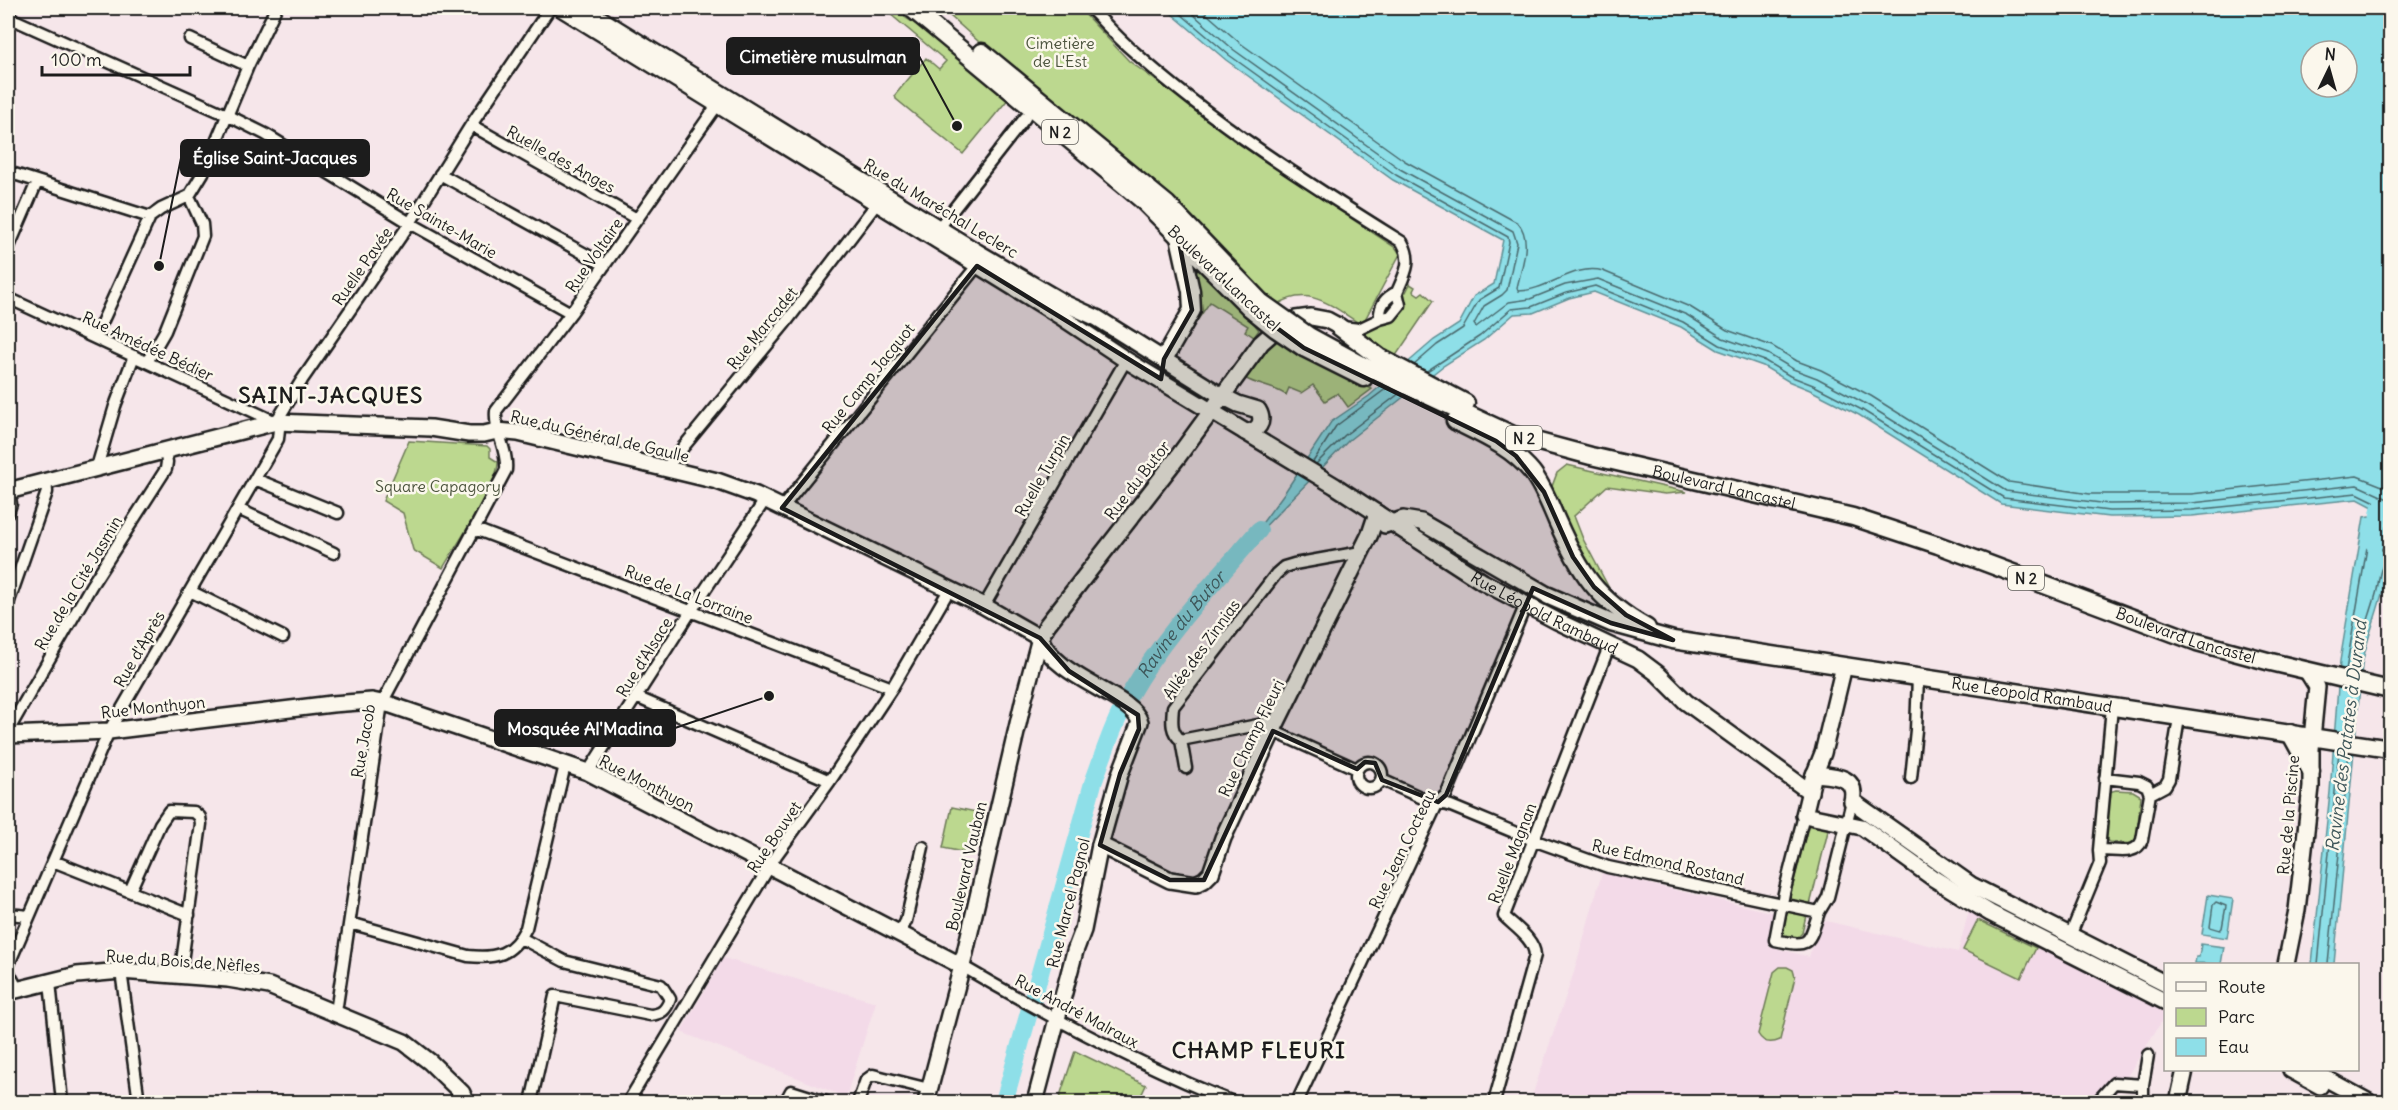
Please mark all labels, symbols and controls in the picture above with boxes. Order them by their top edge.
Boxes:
park label: Cimetière de L'Est [1025,33,1095,71]
callout: Cimetière musulman [727,38,919,74]
scale bar [42,39,190,77]
north arrow [2299,39,2359,99]
text: N [2324,44,2337,65]
text: Cimetière musulman [739,45,907,68]
text: 100 m [51,48,102,71]
road number: N 2 [1042,120,1078,144]
street label: Ruelle des Anges [503,121,619,197]
callout: Église Saint-Jacques [181,140,369,176]
text: Église Saint-Jacques [193,146,357,169]
street label: Rue du Maréchal Leclerc [860,154,1022,262]
street label: Rue Sainte-Marie [383,183,501,263]
street label: Rue Voltaire [561,214,627,296]
street label: Boulevard Lancastel [1164,221,1284,335]
street label: Ruelle Pavée [328,223,396,309]
street label: Rue Marcadet [723,282,802,373]
street label: Rue Amédée Bédier [79,307,217,385]
street label: Rue Camp Jacquot [817,318,919,437]
district label: SAINT-JACQUES [238,381,424,409]
street label: Rue du Général de Gaulle [509,406,691,466]
road number: N 2 [1506,426,1542,450]
street label: Ruelle Turpin [1010,430,1074,520]
street label: Rue du Butor [1100,436,1174,524]
street label: Boulevard Lancastel [1650,461,1797,513]
park label: Square Capagory [375,476,501,496]
street label: Rue de la Cité Jasmin [30,512,126,654]
street label: Rue de La Lorraine [622,560,756,628]
water label: Ravine du Butor [1131,564,1232,682]
road number: N 2 [2008,566,2044,590]
street label: Rue Léopold Rambaud [1467,567,1621,658]
street label: Allée des Zinnias [1158,595,1244,703]
street label: Boulevard Lancastel [2113,603,2258,667]
street label: Rue d'Après [109,607,169,691]
street label: Rue d'Alsace [612,613,676,701]
water label: Ravine des Patates à Durand [2320,617,2372,853]
street label: Rue Léopold Rambaud [1950,672,2114,717]
street label: Rue Champ Fleuri [1214,676,1288,800]
street label: Rue Monthyon [100,692,206,722]
street label: Rue Jacob [347,702,379,780]
callout: Mosquée Al'Madina [495,710,675,746]
text: Mosquée Al'Madina [507,717,663,740]
street label: Rue Monthyon [596,750,698,816]
street label: Rue de la Piscine [2273,754,2303,876]
street label: Rue Jean Cocteau [1364,786,1440,912]
street label: Rue Bouvet [743,797,806,877]
street label: Boulevard Vauban [941,799,991,933]
street label: Ruelle Magnan [1484,800,1540,906]
street label: Rue Edmond Rostand [1590,835,1746,889]
street label: Rue Marcel Pagnol [1042,836,1094,970]
street label: Rue du Bois de Nèfles [105,946,261,976]
legend [2164,963,2359,1071]
street label: Rue André Malraux [1012,970,1142,1052]
text: Route [2218,975,2266,998]
text: Parc [2218,1005,2255,1028]
text: Eau [2218,1035,2249,1058]
district label: CHAMP FLEURI [1172,1036,1346,1064]

